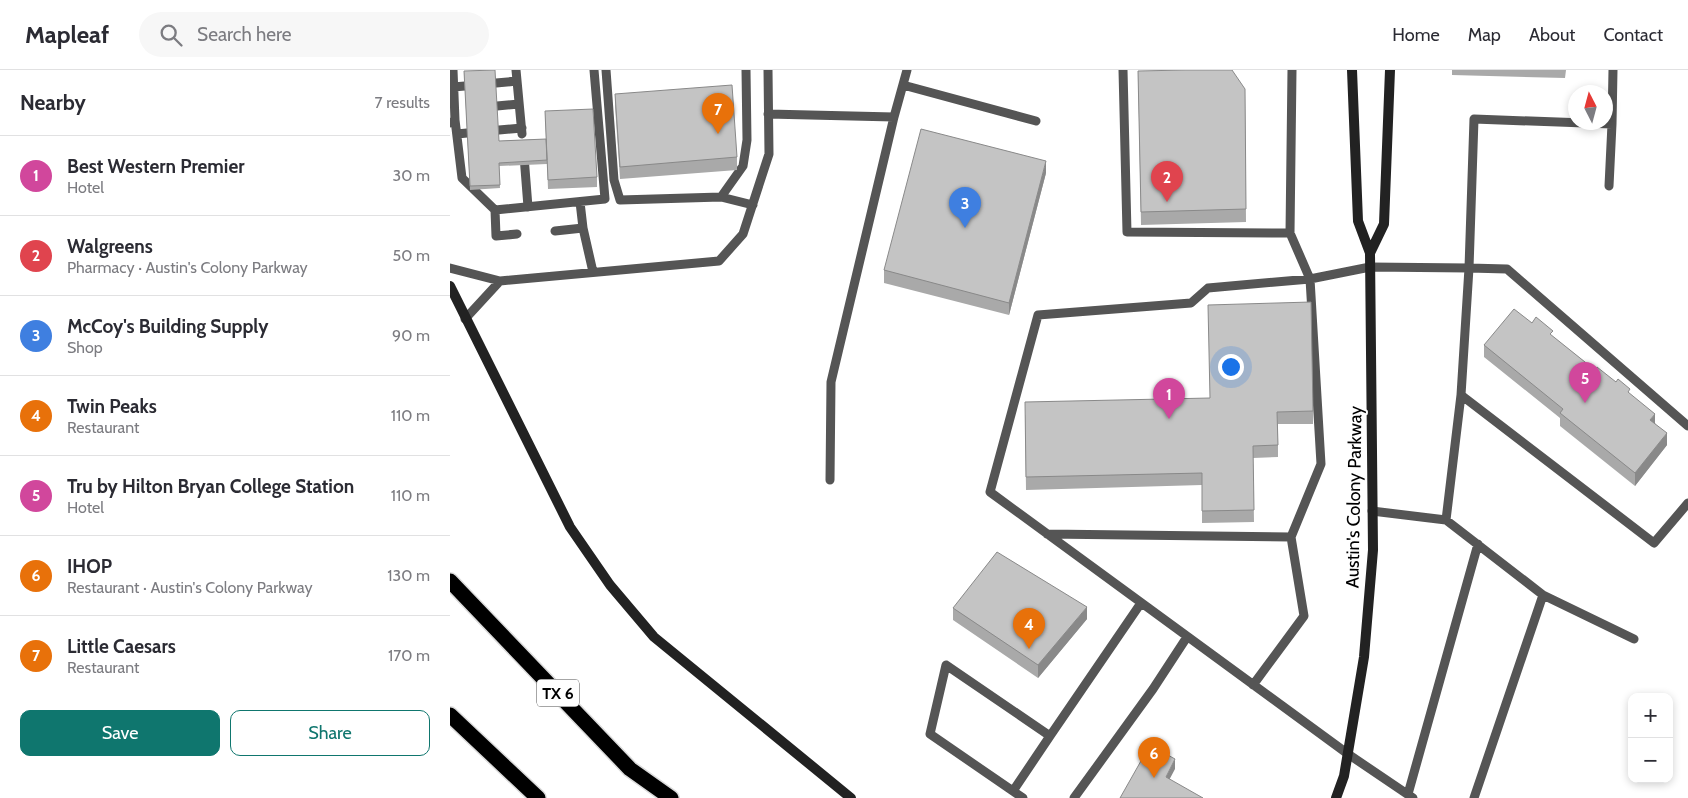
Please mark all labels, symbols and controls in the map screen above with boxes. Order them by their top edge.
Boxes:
search box [139,12,489,57]
text: Mapleaf [25,20,109,49]
icon: search [157,21,185,49]
text: Search here [197,23,291,46]
text: Home [1392,24,1440,46]
text: Map [1468,24,1501,46]
text: About [1529,24,1575,46]
text: Contact [1603,24,1663,46]
north arrow [1568,85,1613,130]
text: Nearby [20,90,86,115]
text: 7 results [375,93,430,112]
pin: 7 [702,93,734,134]
text: Best Western Premier [67,155,244,178]
pin: 2 [1151,161,1183,202]
text: 1 [33,166,39,185]
text: 30 m [393,166,430,185]
text: Hotel [67,178,104,197]
pin: 3 [949,187,981,228]
text: Walgreens [67,235,153,258]
text: 2 [32,246,40,265]
text: 50 m [393,246,430,265]
text: Pharmacy · Austin's Colony Parkway [67,258,308,277]
text: McCoy's Building Supply [67,315,268,338]
text: 3 [32,326,40,345]
text: 90 m [392,326,430,345]
text: Shop [67,338,103,357]
your location [1218,354,1244,380]
pin: 5 [1569,362,1601,403]
pin: 1 [1153,378,1185,419]
text: Twin Peaks [67,395,157,418]
text: 4 [31,406,41,425]
text: 110 m [391,406,430,425]
street label: Austin's Colony Parkway [1341,406,1367,588]
text: Restaurant [67,418,139,437]
text: Tru by Hilton Bryan College Station [67,475,354,498]
text: 5 [32,486,40,505]
text: 110 m [391,486,430,505]
text: Hotel [67,498,104,517]
text: IHOP [67,555,112,578]
text: 6 [32,566,41,585]
text: 130 m [387,566,430,585]
text: Restaurant · Austin's Colony Parkway [67,578,313,597]
pin: 4 [1013,608,1045,649]
text: Little Caesars [67,635,176,658]
text: 7 [32,646,40,665]
text: 170 m [388,646,430,665]
text: Restaurant [67,658,139,677]
road number: TX 6 [537,680,579,706]
map controls [1628,693,1673,783]
button: + [1628,693,1673,738]
button: Save [20,710,220,756]
button: Share [230,710,430,756]
pin: 6 [1138,737,1170,778]
button: − [1628,738,1673,783]

